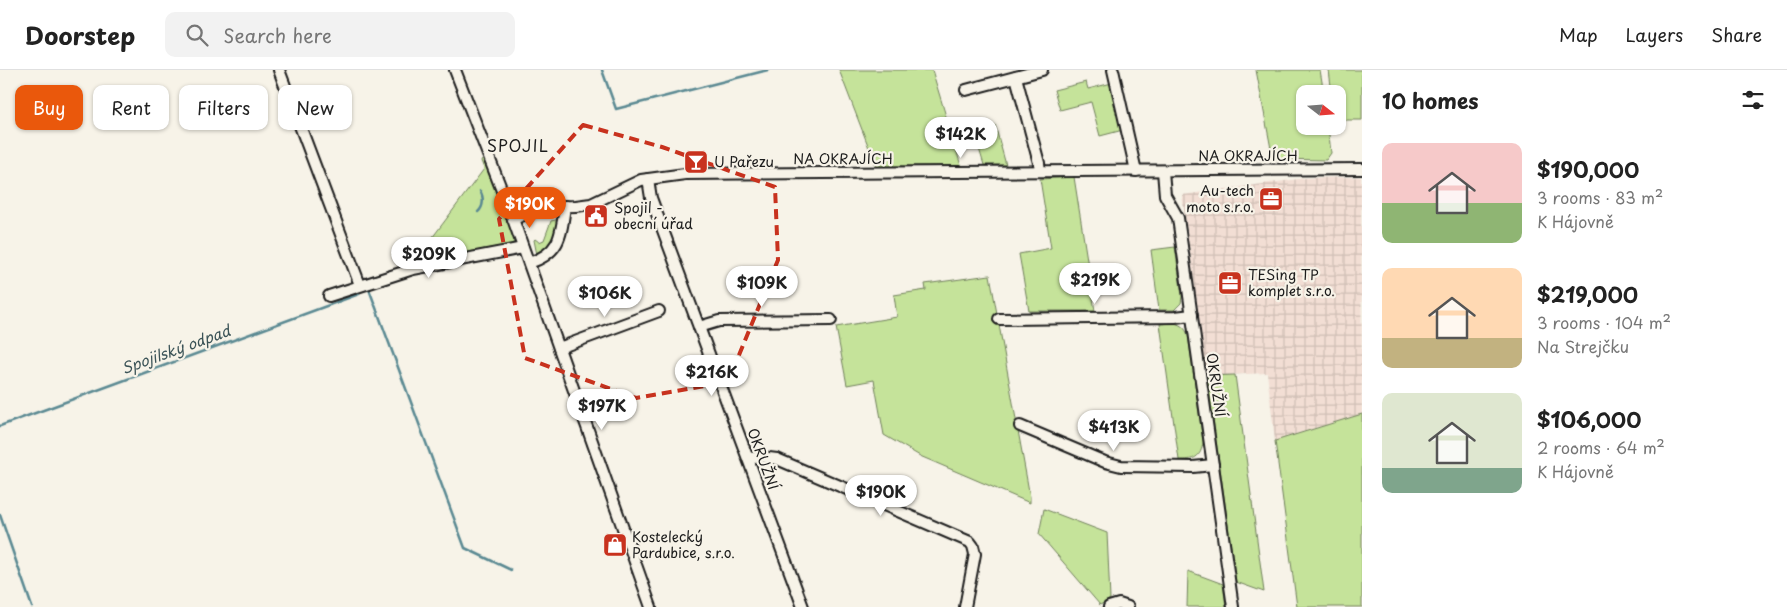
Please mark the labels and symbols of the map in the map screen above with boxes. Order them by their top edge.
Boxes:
north arrow [1296,85,1346,135]
pin: $142K [926,116,996,159]
district label: SPOJIL [487,133,549,157]
street label: NA OKRAJÍCH [1198,145,1298,166]
street label: NA OKRAJÍCH [793,148,893,169]
bar icon: U Pařezu [683,149,709,175]
place label: U Pařezu [714,151,774,172]
place label: Au-tech moto s.r.o. [1186,180,1254,217]
pin: $190K [495,186,565,229]
office icon: Au-tech moto s.r.o. [1258,186,1284,212]
place label: Spojil - obecní úřad [614,197,693,234]
public building icon: Spojil - obecní úřad [583,203,609,229]
pin: $209K [394,236,464,279]
pin: $219K [1060,262,1130,305]
place label: TESing TP komplet s.r.o. [1248,264,1335,301]
pin: $109K [727,266,797,308]
office icon: TESing TP komplet s.r.o. [1217,270,1243,296]
pin: $106K [570,276,640,318]
water label: Spojilský odpad [118,318,235,379]
street label: OKRUŽNÍ [1202,352,1231,419]
pin: $216K [677,354,747,397]
pin: $197K [567,388,637,431]
pin: $413K [1079,410,1149,452]
street label: OKRUŽNÍ [743,425,785,493]
pin: $190K [846,474,916,517]
place label: Kostelecký Pardubice, s.r.o. [632,526,735,563]
shop icon: Kostelecký Pardubice, s.r.o. [602,532,628,558]

